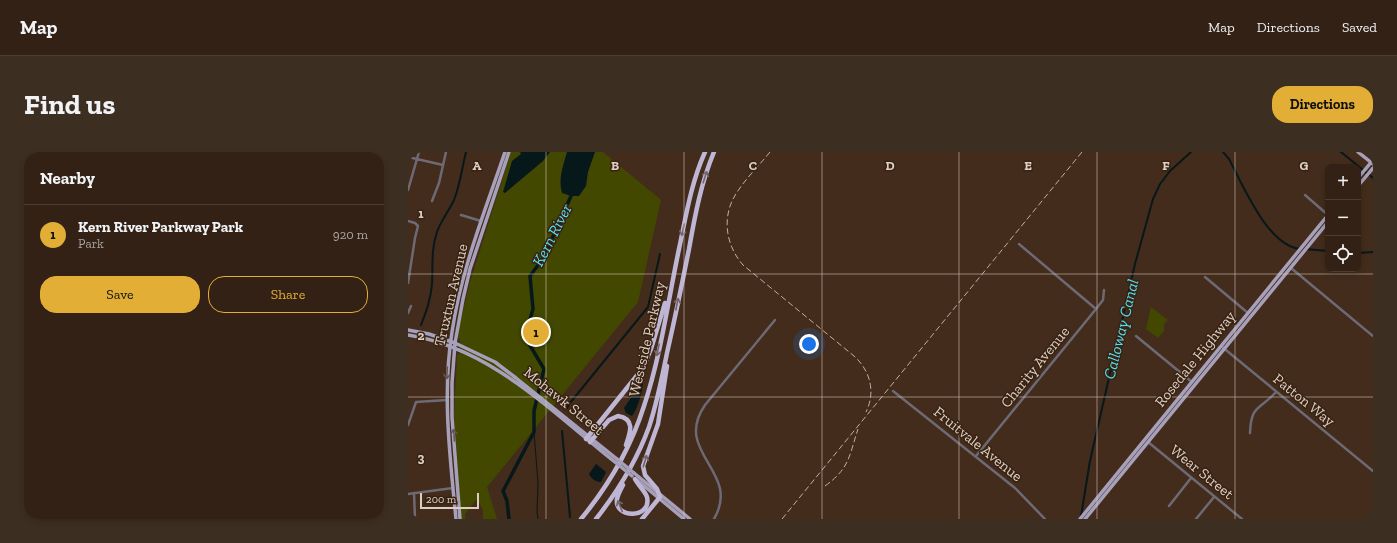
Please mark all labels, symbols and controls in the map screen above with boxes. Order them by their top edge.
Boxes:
text: Map [20,16,57,39]
text: Map [1208,19,1235,36]
text: Directions [1257,19,1320,36]
text: Saved [1342,19,1377,36]
button: Directions [1272,86,1373,123]
text: Find us [24,88,115,121]
text: A [473,158,482,173]
text: B [611,158,619,173]
text: C [749,158,757,173]
text: D [885,158,895,173]
text: E [1024,158,1032,173]
text: F [1162,158,1170,173]
text: G [1300,158,1309,173]
map controls [1325,164,1361,272]
button: + [1325,164,1361,200]
text: Nearby [40,168,95,188]
one-way arrow [701,171,709,183]
water label: Kern River [528,200,576,269]
button: − [1325,200,1361,236]
text: 1 [418,206,424,221]
text: Kern River Parkway Park [78,218,243,236]
one-way arrow [678,223,686,236]
text: 1 [50,227,56,242]
text: 920 m [333,227,368,242]
text: Park [78,236,104,251]
button: locate [1325,236,1361,272]
street label: Truxtun Avenue [430,242,472,348]
button: Save [40,276,200,313]
button: Share [208,276,368,313]
water label: Calloway Canal [1099,277,1143,381]
street label: Westside Parkway [625,279,669,398]
one-way arrow [674,298,682,311]
street label: Rosedale Highway [1151,307,1239,411]
pin: 1 [523,317,549,347]
street label: Charity Avenue [997,323,1073,411]
text: 2 [418,328,425,343]
your location [799,334,819,354]
one-way arrow [654,343,662,356]
street label: Mohawk Street [520,363,608,439]
one-way arrow [444,366,451,379]
street label: Patton Way [1270,370,1339,431]
street label: Fruitvale Avenue [930,403,1026,485]
one-way arrow [450,429,457,442]
street label: Wear Street [1167,441,1238,503]
text: 3 [418,450,425,465]
one-way arrow [642,455,649,468]
scale bar [420,491,479,510]
text: 200 m [426,493,456,506]
one-way arrow [615,500,623,512]

